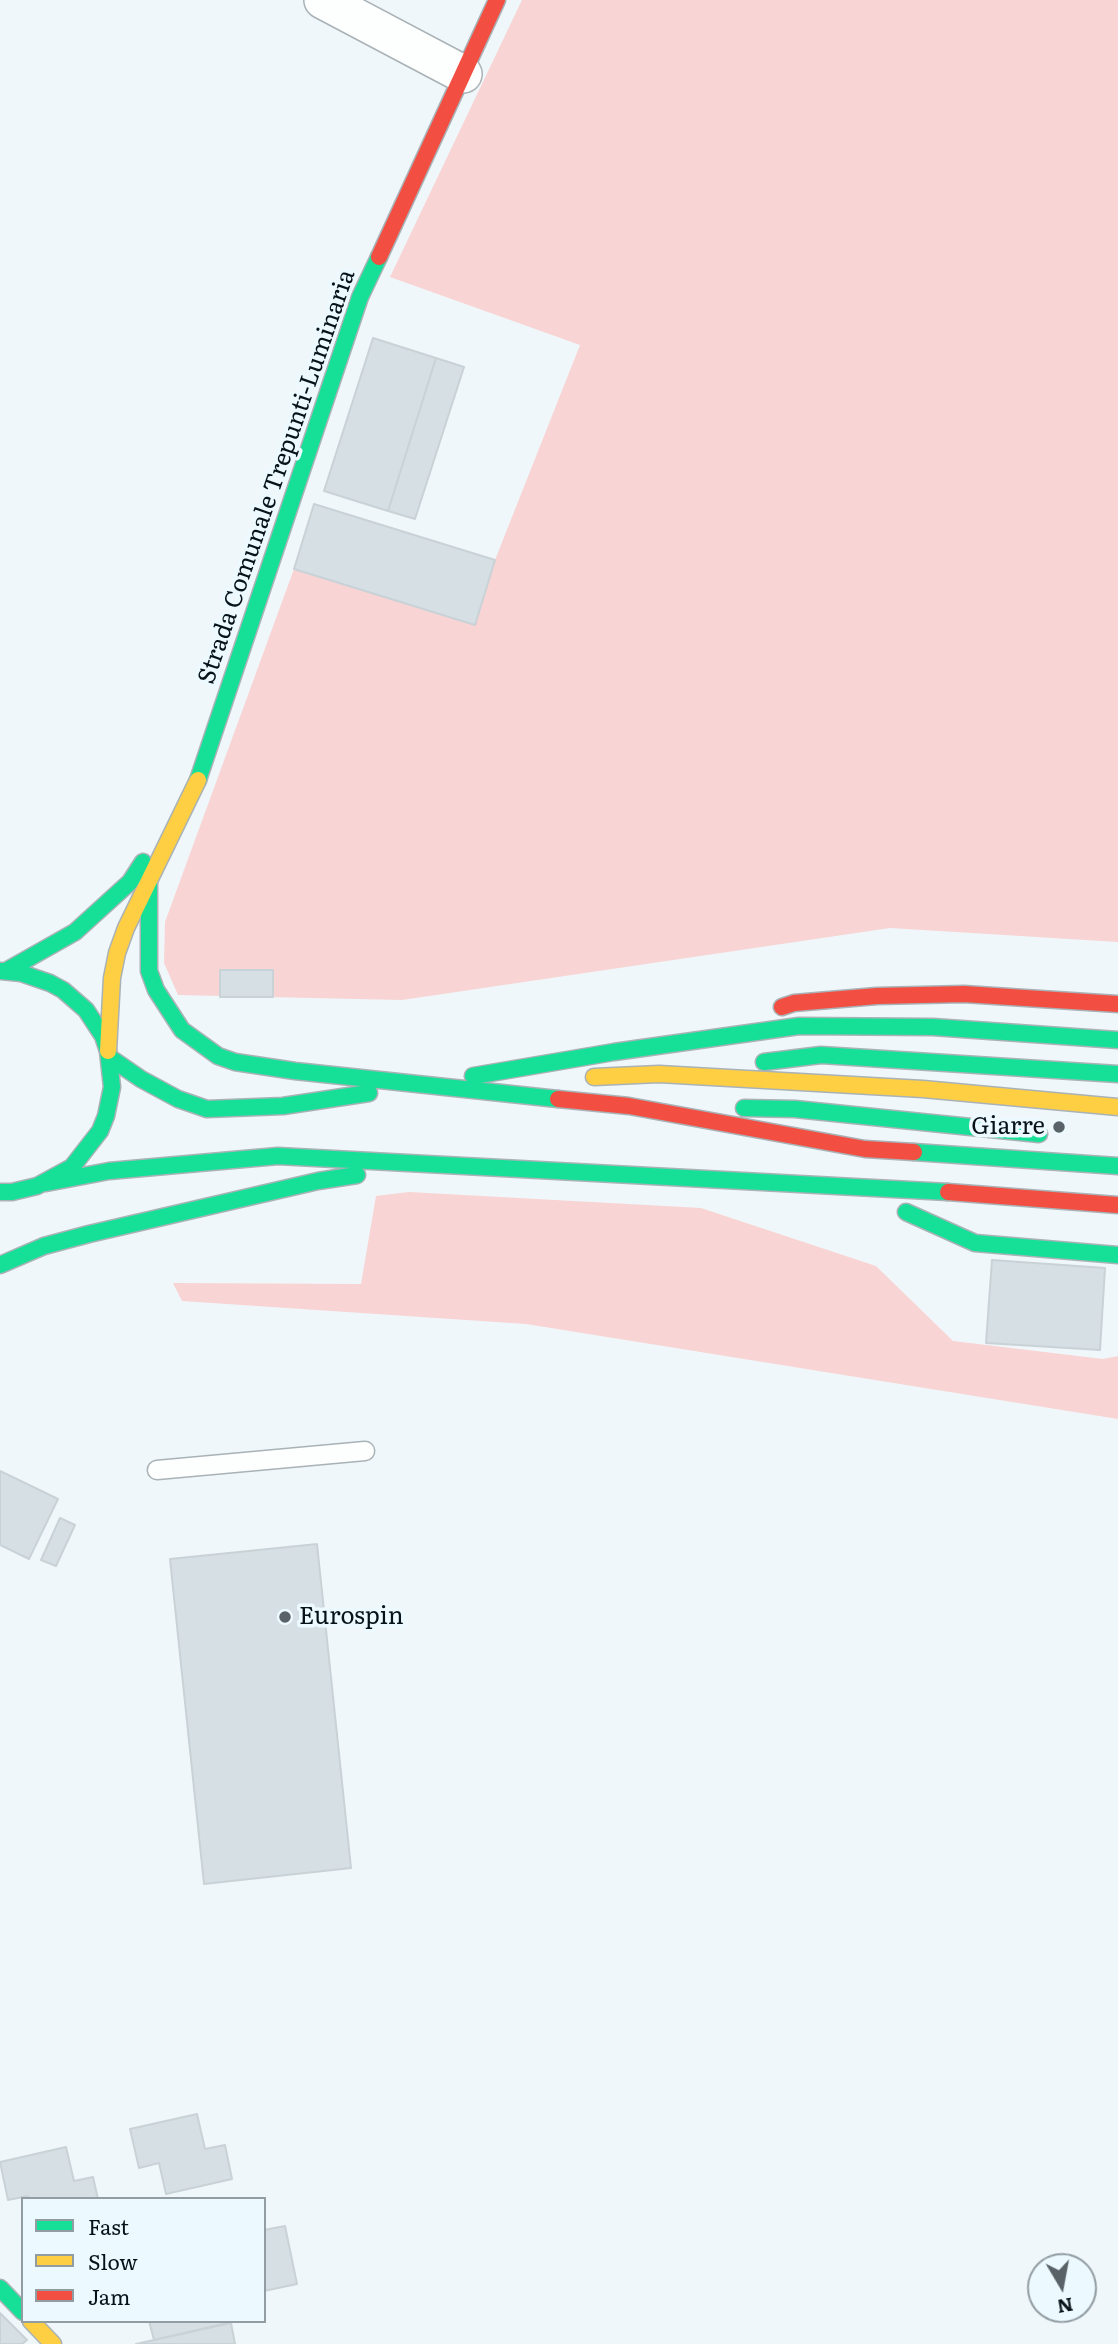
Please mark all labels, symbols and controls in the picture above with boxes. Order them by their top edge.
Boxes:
street label: Strada Comunale Trepunti-Luminaria [192,266,362,688]
place label: Giarre [971,1113,1045,1141]
marker: Giarre [1051,1119,1067,1135]
place label: Eurospin [299,1603,404,1631]
marker: Eurospin [277,1609,293,1625]
legend [21,2197,266,2323]
text: Fast [88,2210,129,2241]
text: Slow [88,2245,138,2276]
north arrow [1027,2253,1097,2323]
text: Jam [88,2280,130,2311]
text: N [1055,2292,1076,2322]

